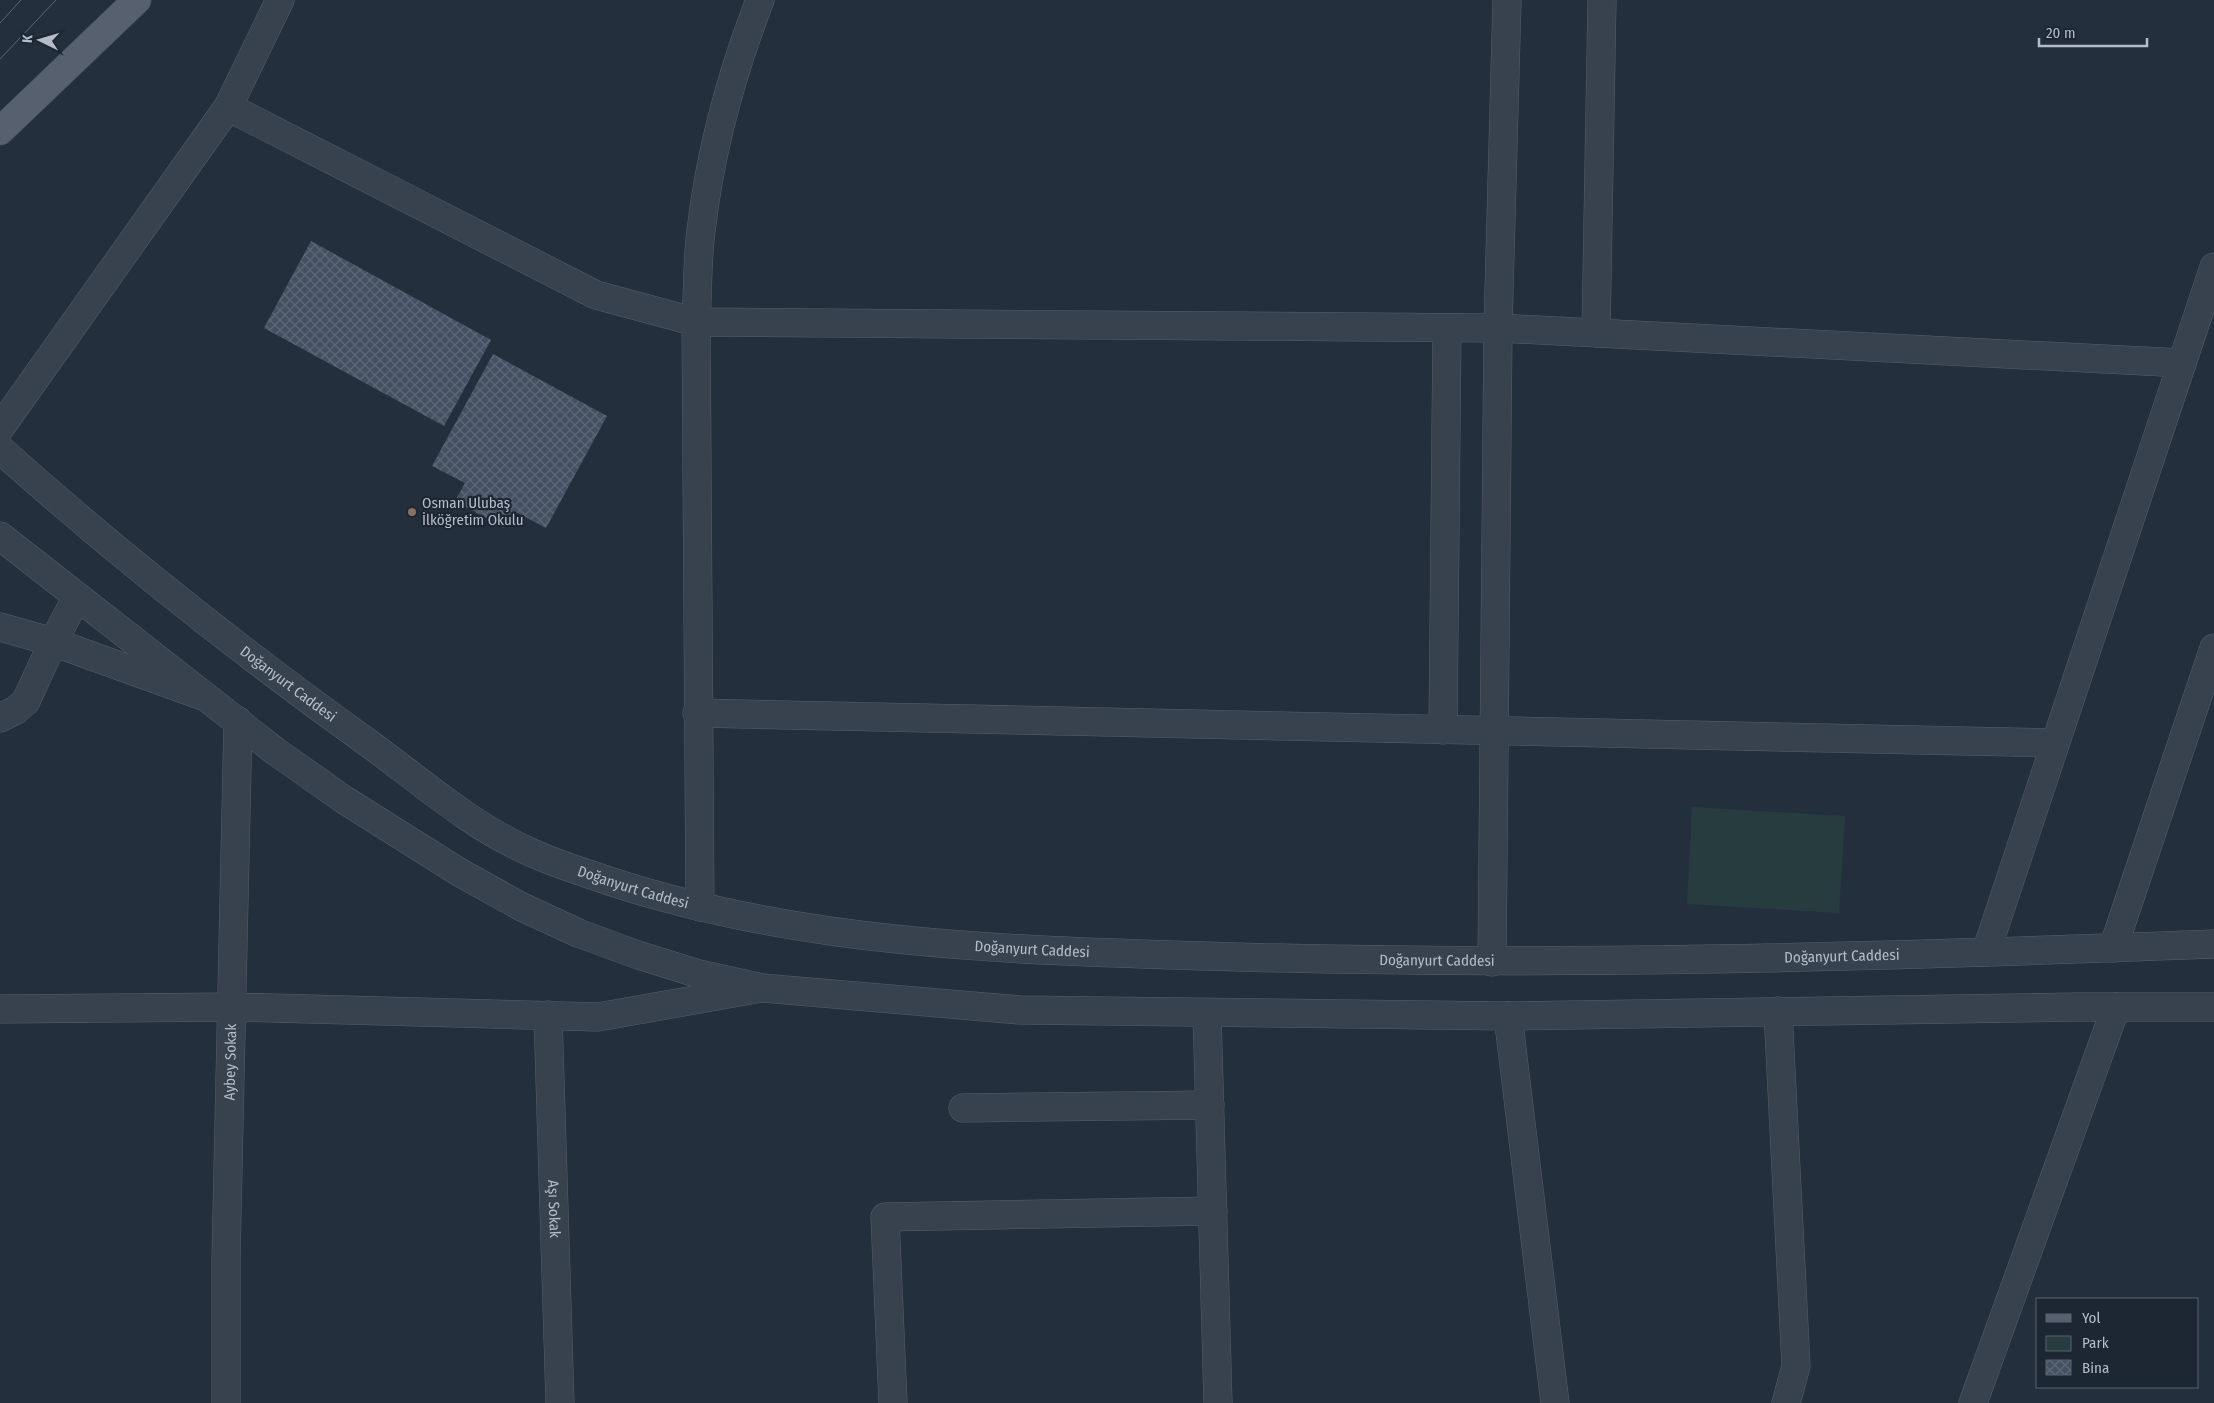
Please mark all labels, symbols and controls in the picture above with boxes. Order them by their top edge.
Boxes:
north arrow [15,15,65,65]
scale bar [2039,15,2146,47]
text: 20 m [2046,24,2076,42]
text: K [19,33,36,44]
place label: Osman Ulubaş İlköğretim Okulu [422,494,524,529]
marker: Osman Ulubaş İlköğretim Okulu [406,506,418,518]
street label: Doğanyurt Caddesi [237,642,340,726]
street label: Doğanyurt Caddesi [575,862,691,913]
street label: Doğanyurt Caddesi [974,937,1090,961]
street label: Doğanyurt Caddesi [1784,946,1900,967]
street label: Doğanyurt Caddesi [1379,951,1495,970]
street label: Aybey Sokak [221,1024,240,1101]
street label: Aşı Sokak [544,1180,564,1238]
legend [2036,1298,2199,1388]
text: Yol [2082,1309,2100,1327]
text: Park [2082,1334,2109,1352]
text: Bina [2082,1359,2109,1377]

